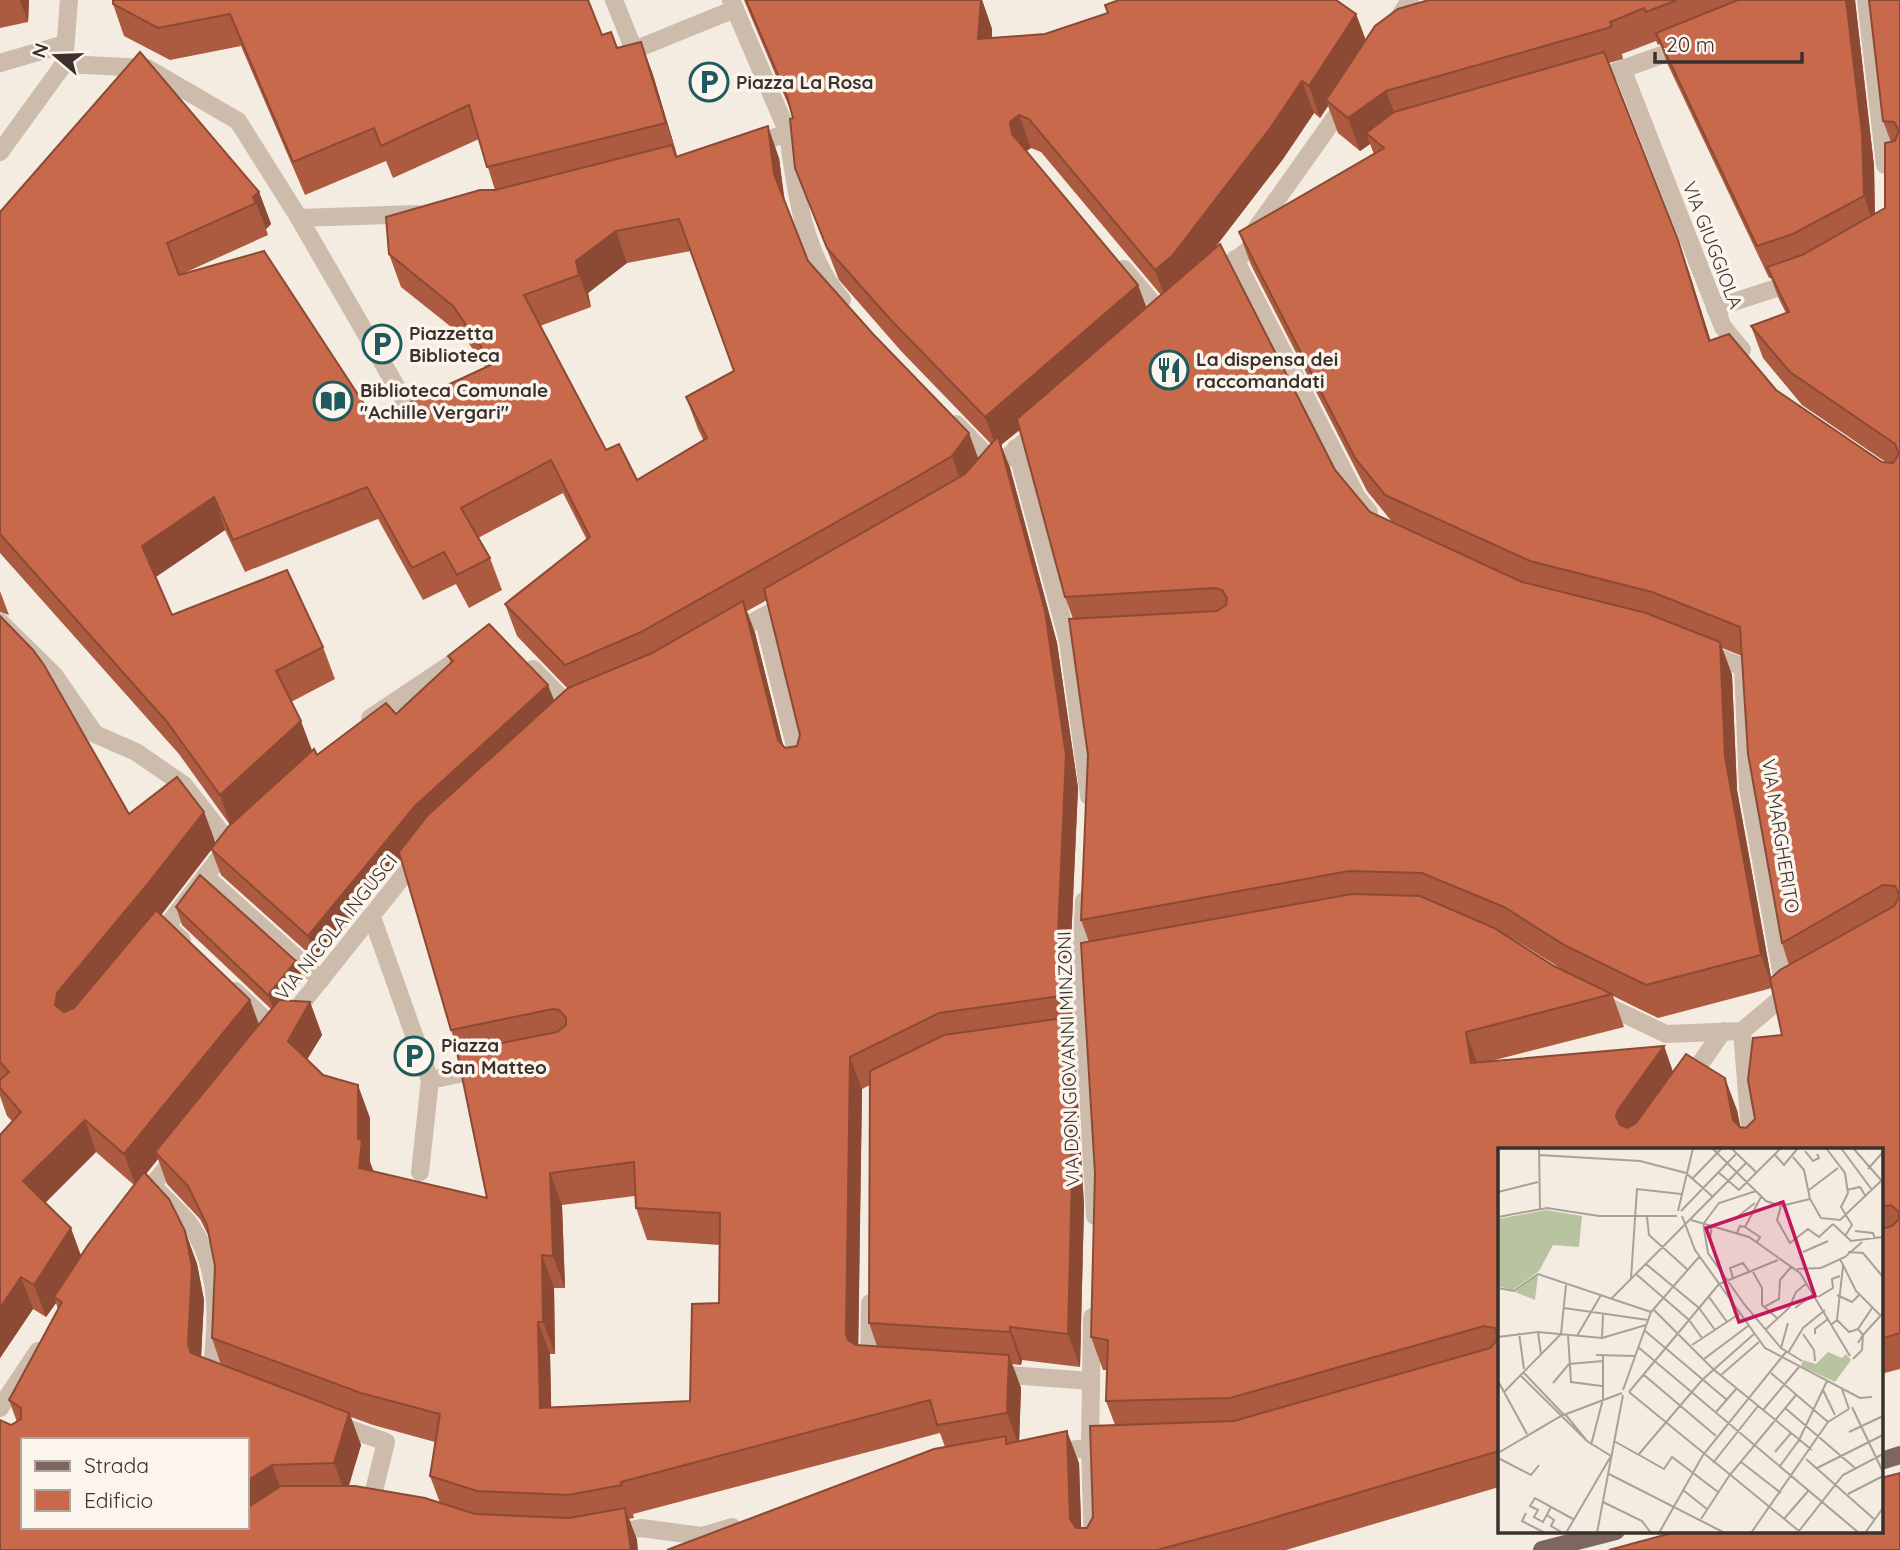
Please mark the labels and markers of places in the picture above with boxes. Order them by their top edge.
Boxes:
parking icon: Piazza La Rosa [688,61,730,103]
place label: Piazza La Rosa [736,70,874,94]
place label: Piazzetta Biblioteca [409,321,500,367]
parking icon: Piazzetta Biblioteca [361,323,403,365]
place label: La dispensa dei raccomandati [1196,347,1338,393]
restaurant icon: La dispensa dei raccomandati [1148,349,1190,391]
place label: Biblioteca Comunale "Achille Vergari" [360,378,548,424]
library icon: Biblioteca Comunale "Achille Vergari" [312,380,354,422]
place label: Piazza San Matteo [441,1033,547,1079]
parking icon: Piazza San Matteo [393,1035,435,1077]

